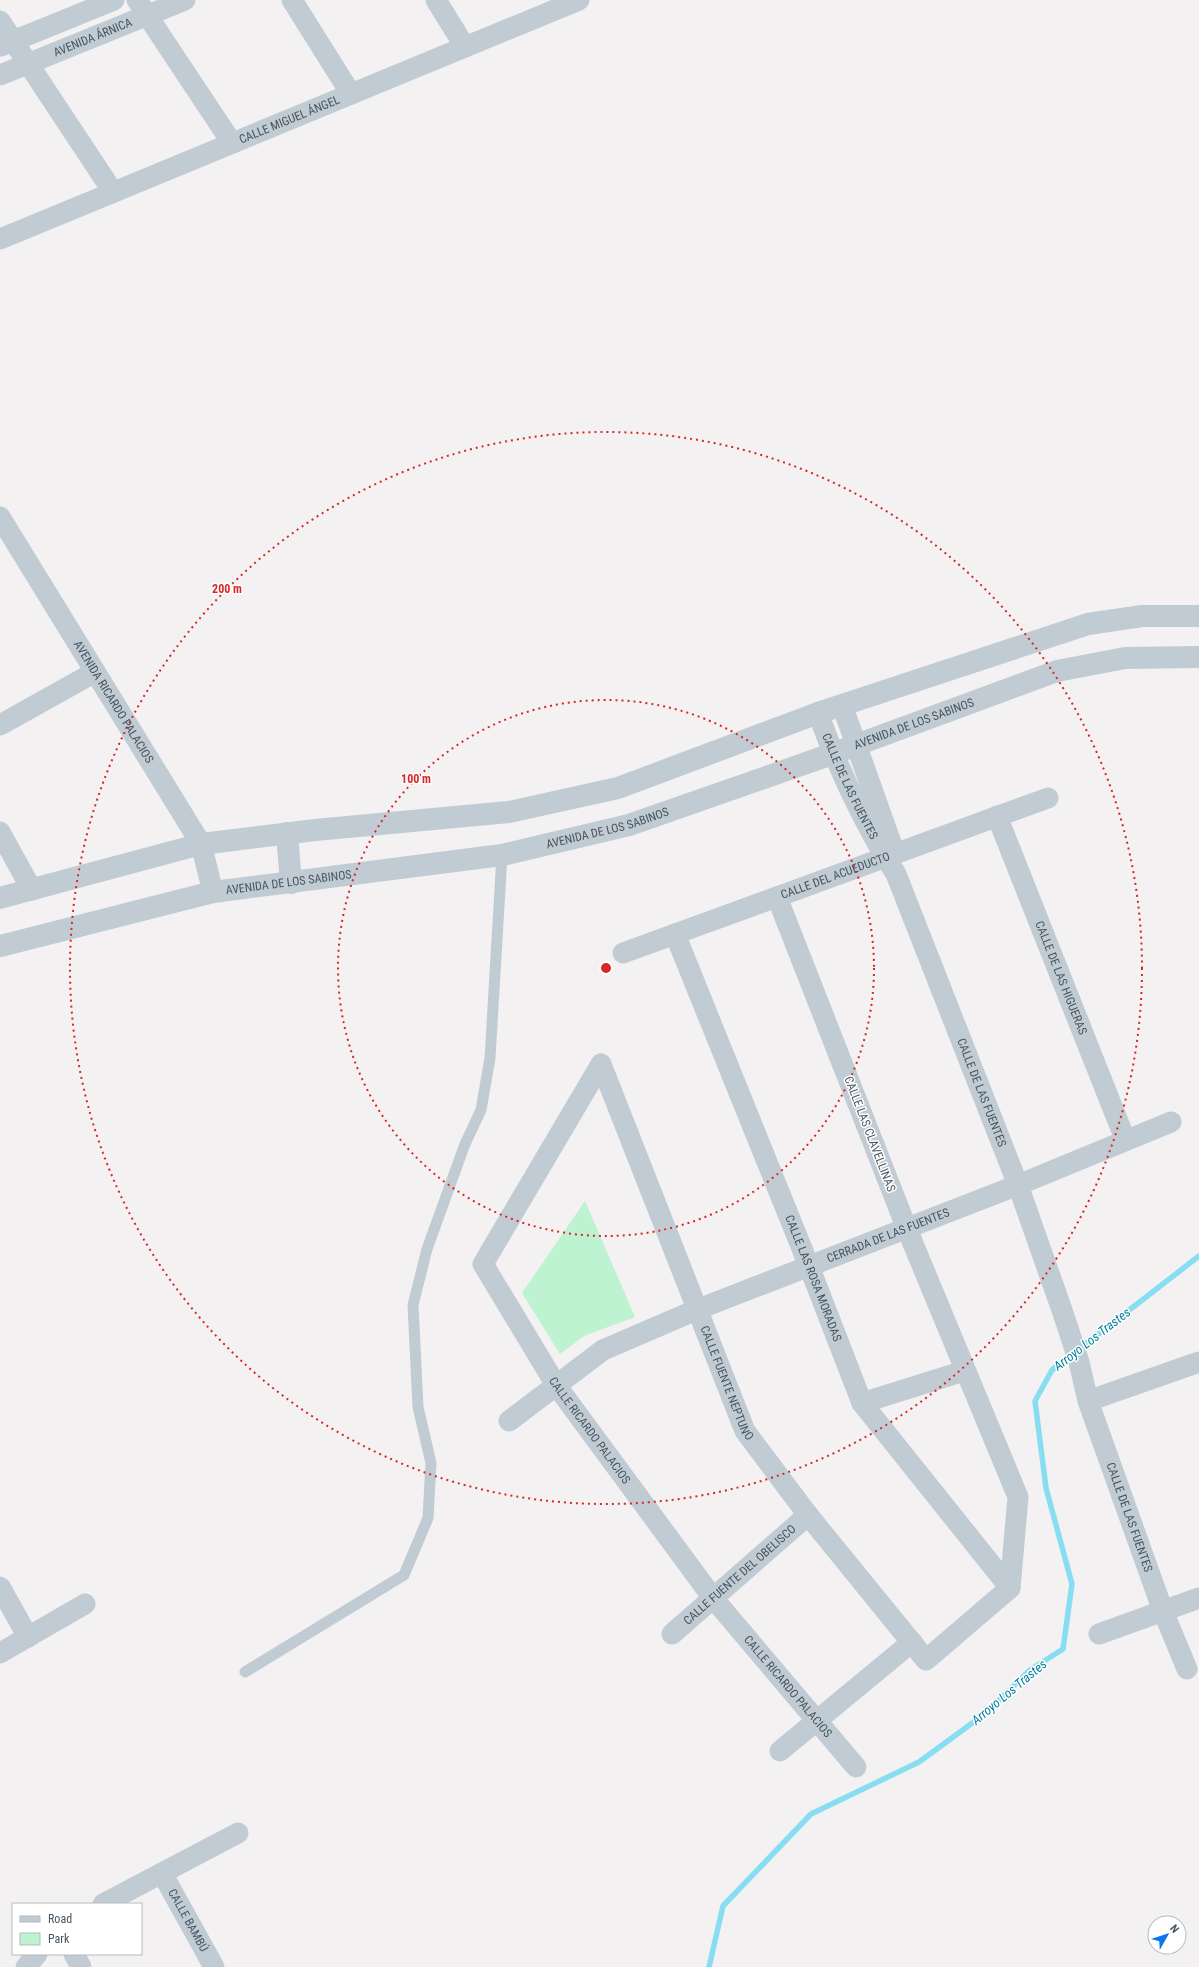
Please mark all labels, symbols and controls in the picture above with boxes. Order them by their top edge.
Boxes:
street label: AVENIDA ÁRNICA [51,15,134,60]
street label: CALLE MIGUEL ÁNGEL [237,93,342,147]
text: 200 m [212,582,242,596]
street label: AVENIDA RICARDO PALACIOS [71,638,157,766]
street label: AVENIDA DE LOS SABINOS [852,695,976,752]
street label: CALLE DE LAS FUENTES [819,731,881,842]
text: 100 m [401,772,431,786]
street label: AVENIDA DE LOS SABINOS [545,805,671,851]
street label: CALLE DEL ACUEDUCTO [779,849,892,902]
street label: AVENIDA DE LOS SABINOS [225,867,352,897]
street label: CALLE DE LAS HIGUERAS [1032,919,1090,1037]
centre of rings [599,961,613,975]
street label: CALLE DE LAS FUENTES [954,1036,1009,1149]
street label: CALLE LAS CLAVELLINAS [842,1074,898,1194]
street label: CERRADA DE LAS FUENTES [825,1205,951,1266]
street label: CALLE LAS ROSA MORADAS [782,1213,845,1343]
water label: Arroyo Los Trastes [1050,1304,1134,1374]
street label: CALLE FUENTE NEPTUNO [697,1324,757,1443]
street label: CALLE RICARDO PALACIOS [546,1375,633,1487]
street label: CALLE DE LAS FUENTES [1104,1461,1156,1574]
street label: CALLE FUENTE DEL OBELISCO [681,1522,799,1628]
street label: CALLE RICARDO PALACIOS [741,1633,835,1740]
water label: Arroyo Los Trastes [968,1656,1050,1728]
street label: CALLE BAMBÚ [165,1886,212,1954]
legend [12,1903,142,1955]
text: Road [48,1912,72,1926]
north arrow [1147,1915,1187,1955]
text: N [1167,1922,1182,1936]
text: Park [48,1932,70,1946]

